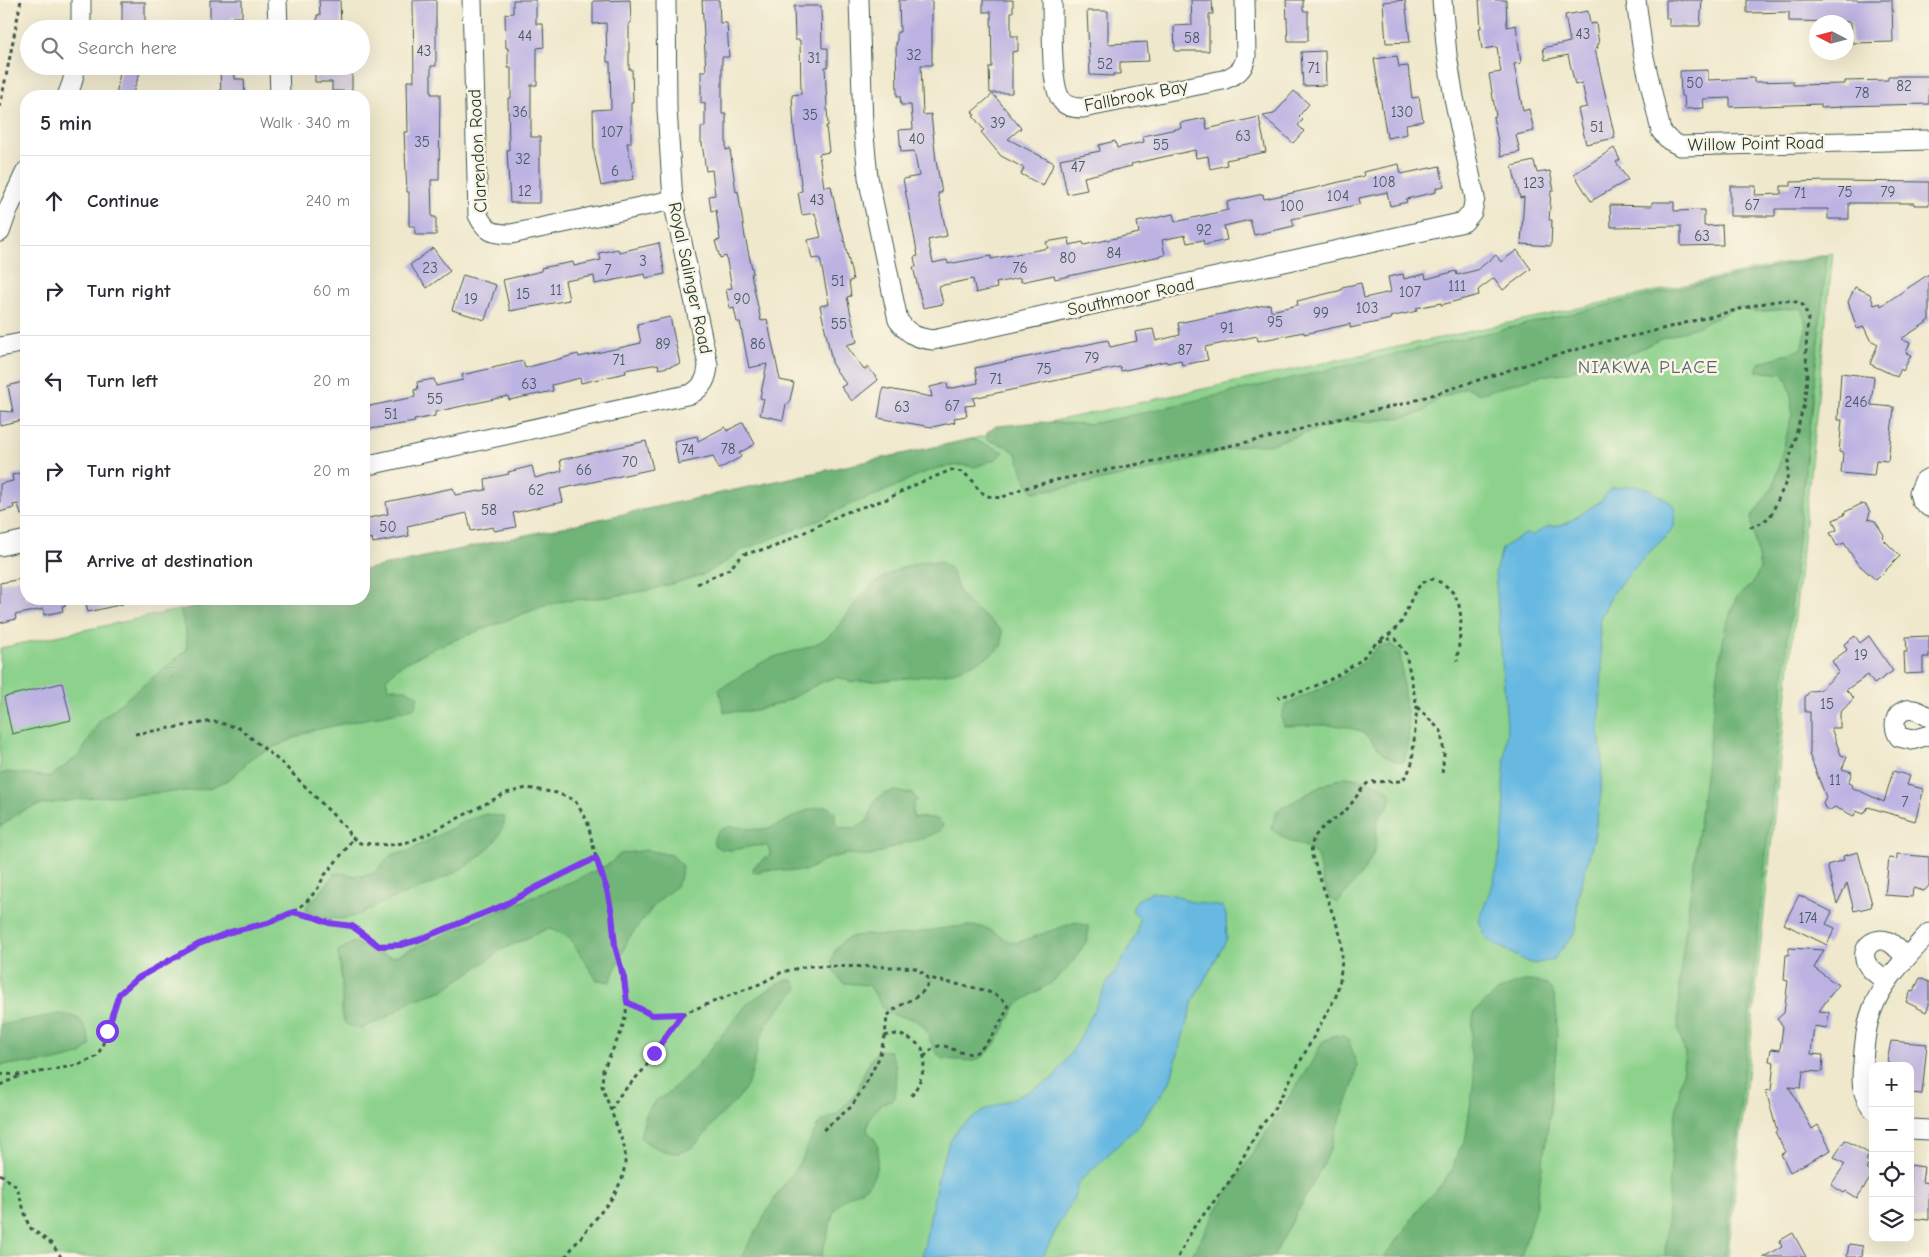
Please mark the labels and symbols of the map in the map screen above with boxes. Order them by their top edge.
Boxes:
north arrow [1809,15,1854,60]
house number: 43 [1576,25,1590,43]
house number: 44 [518,27,532,45]
house number: 58 [1184,29,1200,47]
house number: 43 [417,42,431,60]
house number: 32 [906,46,922,64]
house number: 31 [807,49,821,67]
house number: 52 [1097,55,1113,73]
house number: 71 [1307,59,1321,77]
house number: 50 [1686,74,1704,92]
street label: Fallbrook Bay [1082,75,1191,116]
house number: 82 [1896,77,1912,95]
house number: 78 [1855,84,1869,102]
street label: Clarendon Road [464,89,492,213]
house number: 36 [512,103,528,121]
house number: 130 [1391,103,1413,121]
house number: 35 [802,106,818,124]
house number: 39 [990,114,1006,132]
house number: 51 [1590,118,1604,136]
house number: 107 [601,123,623,141]
house number: 63 [1235,127,1251,145]
house number: 40 [909,130,925,148]
street label: Willow Point Road [1688,132,1824,156]
house number: 35 [414,133,430,151]
house number: 55 [1153,136,1169,154]
house number: 32 [515,150,531,168]
house number: 47 [1071,158,1085,176]
house number: 6 [611,162,619,180]
house number: 108 [1373,173,1395,191]
house number: 123 [1523,174,1545,192]
house number: 12 [518,182,532,200]
house number: 75 [1837,183,1853,201]
house number: 79 [1880,183,1896,201]
house number: 71 [1793,184,1807,202]
house number: 104 [1327,187,1349,205]
house number: 43 [810,191,824,209]
house number: 67 [1744,196,1760,214]
house number: 100 [1280,197,1304,215]
street label: Royal Salinger Road [664,200,716,356]
house number: 92 [1196,221,1212,239]
house number: 63 [1694,227,1710,245]
house number: 84 [1107,244,1122,262]
house number: 80 [1060,249,1076,267]
house number: 3 [639,252,647,270]
house number: 23 [422,259,438,277]
house number: 76 [1012,259,1028,277]
house number: 7 [604,261,612,279]
house number: 51 [831,272,845,290]
street label: Southmoor Road [1066,273,1196,321]
house number: 111 [1448,277,1466,295]
house number: 11 [550,281,562,299]
house number: 107 [1399,283,1421,301]
house number: 15 [516,285,530,303]
house number: 19 [464,290,478,308]
house number: 90 [733,290,751,308]
house number: 103 [1356,299,1378,317]
house number: 99 [1313,304,1329,322]
house number: 95 [1267,313,1283,331]
house number: 55 [831,315,847,333]
house number: 91 [1220,319,1234,337]
house number: 89 [655,335,671,353]
house number: 86 [750,335,766,353]
house number: 87 [1178,341,1192,359]
house number: 79 [1084,349,1100,367]
house number: 71 [612,351,626,369]
district label: NIAKWA PLACE [1578,356,1718,378]
house number: 75 [1036,360,1052,378]
house number: 71 [989,370,1003,388]
house number: 63 [521,375,537,393]
house number: 55 [427,390,443,408]
house number: 246 [1844,393,1868,411]
house number: 67 [944,397,960,415]
house number: 63 [894,398,910,416]
house number: 51 [384,405,398,423]
house number: 78 [721,440,735,458]
house number: 74 [681,441,695,459]
house number: 70 [622,453,638,471]
house number: 66 [576,461,592,479]
house number: 62 [528,481,544,499]
house number: 58 [481,501,497,519]
house number: 50 [379,518,397,536]
house number: 19 [1854,646,1868,664]
house number: 15 [1820,695,1834,713]
house number: 11 [1829,771,1841,789]
house number: 7 [1901,793,1909,811]
house number: 174 [1798,909,1818,927]
route start [96,1020,119,1043]
route end [643,1042,666,1065]

